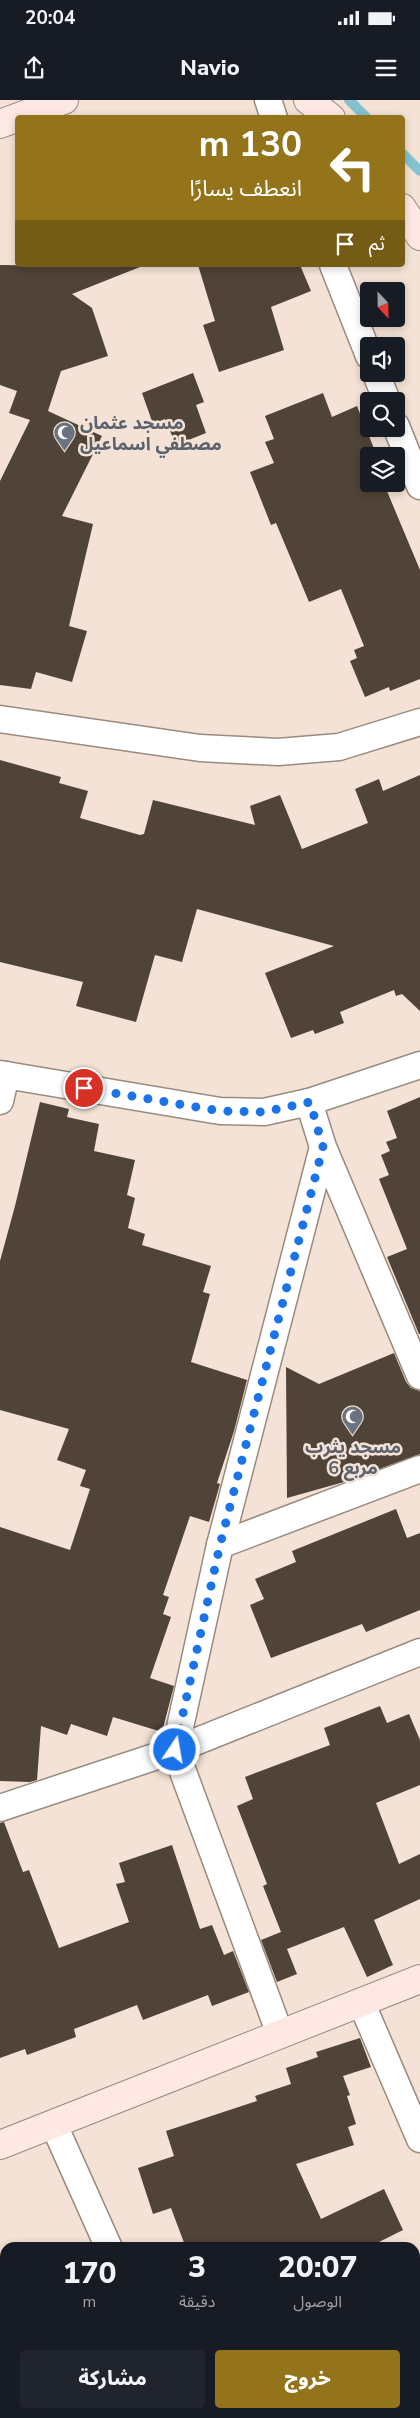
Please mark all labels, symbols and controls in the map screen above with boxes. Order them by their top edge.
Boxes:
text: 20:04 [25,5,75,31]
text: Navio [180,53,240,83]
icon: share [20,54,48,82]
icon: menu [372,54,400,82]
text: 130 m [199,121,302,168]
icon: left [320,135,385,200]
text: انعطف يسارًا [190,174,302,204]
icon: arrive [331,230,359,258]
text: ثم [369,231,385,257]
north arrow [360,282,405,328]
map controls [360,282,405,492]
button: sound [360,337,405,382]
button: search [360,392,405,437]
place label: مسجد عثمان مصطفي اسماعيل [80,411,222,458]
mosque icon: مسجد عثمان مصطفي اسماعيل [52,421,76,452]
button: layers [360,447,405,492]
pin [63,1067,105,1109]
icon: arrive [70,1074,98,1102]
mosque icon: مسجد يثرب مربع 6 [341,1405,365,1436]
place label: مسجد يثرب مربع 6 [305,1435,401,1481]
position arrow [148,1723,200,1775]
text: 3 [188,2247,206,2288]
text: 20:07 [278,2247,358,2288]
text: 170 [62,2253,116,2294]
text: m [83,2291,96,2313]
text: دقيقة [179,2291,215,2313]
text: الوصول [293,2291,342,2313]
button: مشاركة [20,2350,205,2408]
button: خروج [215,2350,400,2408]

